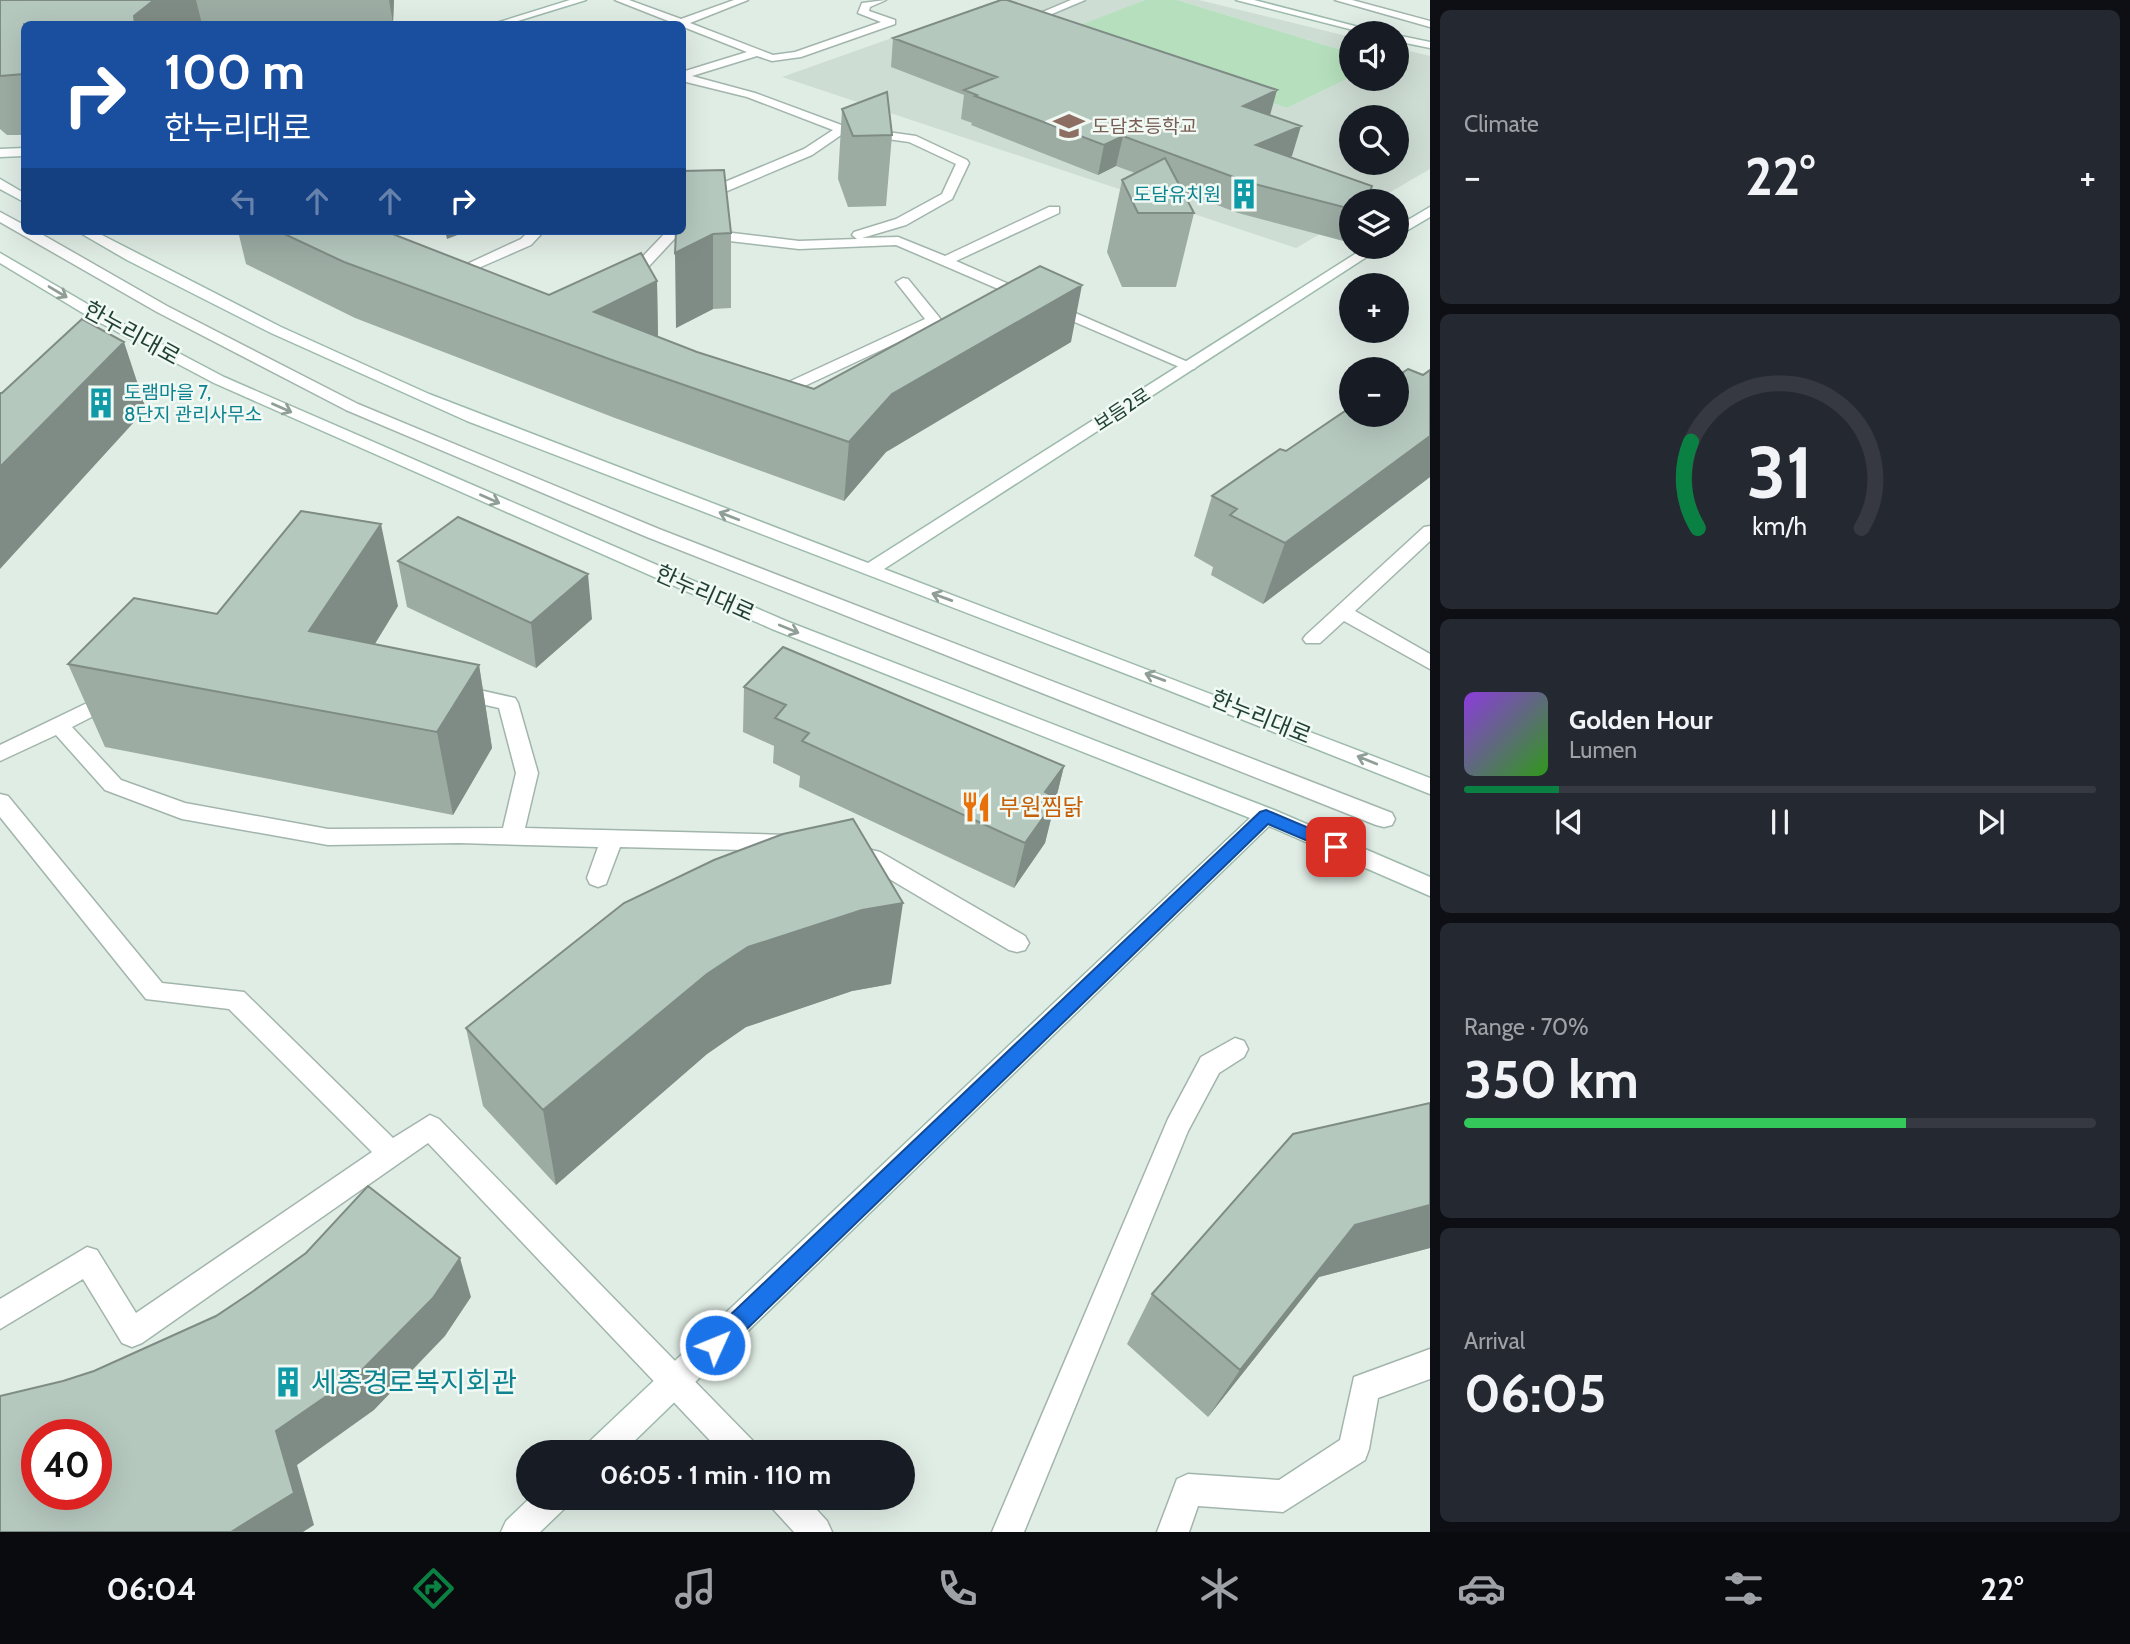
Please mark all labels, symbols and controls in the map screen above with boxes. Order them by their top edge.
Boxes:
map controls [1339,21,1409,427]
button: sound [1339,21,1409,91]
text: 100 m [164,42,305,101]
icon: right [49,49,140,140]
button: search [1339,105,1409,175]
text: 한누리대로 [164,108,311,147]
school or university icon: 도담초등학교 [1052,109,1086,143]
text: Climate [1464,110,1539,138]
place label: 도담초등학교 [1092,115,1197,138]
text: 22° [1745,145,1815,208]
text: − [1464,153,1481,200]
text: + [2079,153,2096,200]
building icon: 도담유치원 [1227,177,1261,211]
icon: left [225,182,263,220]
icon: ahead [298,182,336,220]
icon: ahead [371,182,409,220]
icon: right [444,182,482,220]
place label: 도담유치원 [1134,183,1221,206]
button: layers [1339,189,1409,259]
button: + [1339,273,1409,343]
one-way arrow [48,285,68,299]
street label: 한누리대로 [79,295,185,371]
button: − [1339,357,1409,427]
place label: 도램마을 7, 8단지 관리사무소 [124,381,262,426]
street label: 보듬2로 [1090,383,1155,436]
building icon: 도램마을 7, 8단지 관리사무소 [84,386,118,420]
one-way arrow [271,402,292,415]
text: 31 [1747,428,1813,516]
one-way arrow [479,493,500,506]
one-way arrow [719,509,741,522]
text: km/h [1753,510,1807,540]
street label: 한누리대로 [651,559,759,627]
one-way arrow [931,590,953,603]
one-way arrow [777,624,799,637]
one-way arrow [1145,669,1167,682]
street label: 한누리대로 [1207,684,1315,750]
text: Golden Hour [1569,704,1712,736]
text: Lumen [1569,736,1637,764]
one-way arrow [1357,753,1378,766]
restaurant icon: 부원찜닭 [959,790,993,824]
place label: 부원찜닭 [999,793,1084,821]
icon: previous [1550,803,1588,841]
icon: pause [1761,803,1799,841]
icon: next [1972,803,2010,841]
pin [1306,817,1366,877]
icon: arrive [1317,828,1355,866]
text: Range · 70% [1464,1013,1589,1041]
text: 350 km [1464,1048,1639,1111]
position arrow [678,1308,752,1382]
text: Arrival [1464,1327,1525,1355]
text: 06:05 [1464,1362,1606,1425]
building icon: 세종경로복지회관 [271,1365,305,1399]
place label: 세종경로복지회관 [311,1365,517,1399]
speed limit sign: 40 [21,1419,112,1510]
text: 06:05 · 1 min · 110 m [600,1459,831,1491]
icon: directions [409,1564,458,1613]
icon: music [671,1564,720,1613]
icon: phone [933,1564,982,1613]
icon: climate [1195,1564,1244,1613]
icon: car [1457,1564,1506,1613]
icon: filters [1719,1564,1768,1613]
text: 06:04 [106,1569,197,1608]
text: 22° [1980,1569,2023,1608]

